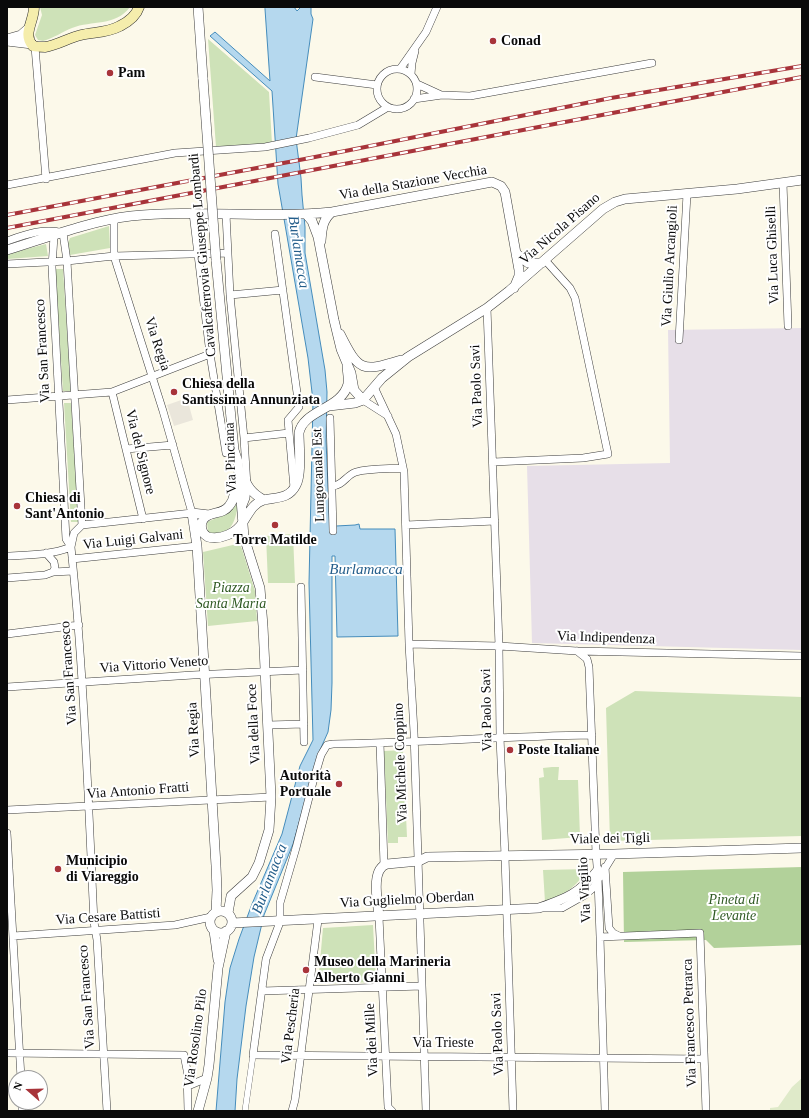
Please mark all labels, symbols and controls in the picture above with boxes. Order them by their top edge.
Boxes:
place label: Conad [501,33,541,49]
marker: Conad [488,36,498,46]
place label: Pam [118,65,145,81]
marker: Pam [105,68,115,78]
street label: Cavalcaferrovia Giuseppe Lombardi [186,152,220,358]
street label: Via della Stazione Vecchia [338,162,488,204]
street label: Via Nicola Pisano [516,190,604,268]
street label: Via Giulio Arcangioli [658,205,682,327]
street label: Via Luca Ghiselli [763,205,783,305]
water label: Burlamacca [283,214,313,290]
street label: Via San Francesco [32,299,54,403]
street label: Via Regia [140,315,174,373]
street label: Via Paolo Savi [467,344,487,428]
place label: Chiesa della Santissima Annunziata [182,376,320,408]
marker: Chiesa della Santissima Annunziata [169,387,179,397]
street label: Via del Signore [121,408,159,496]
street label: Via Pinciana [221,422,241,494]
street label: Lungocanale Est [309,428,329,522]
place label: Chiesa di Sant'Antonio [25,490,104,522]
marker: Chiesa di Sant'Antonio [12,501,22,511]
marker: Torre Matilde [270,520,280,530]
street label: Via Luigi Galvani [82,526,184,554]
place label: Torre Matilde [233,532,317,548]
water label: Burlamacca [329,561,403,579]
park label: Piazza Santa Maria [196,580,266,612]
street label: Via San Francesco [57,620,81,726]
street label: Via Indipendenza [557,628,655,648]
street label: Via Vittorio Veneto [99,653,209,677]
street label: Via Paolo Savi [478,668,496,752]
street label: Via della Foce [243,683,265,765]
street label: Via Regia [184,702,204,758]
street label: Via Michele Coppino [391,703,411,823]
place label: Poste Italiane [518,742,599,758]
marker: Poste Italiane [505,745,515,755]
place label: Autorità Portuale [280,768,331,800]
street label: Via Antonio Fratti [86,779,190,803]
marker: Autorità Portuale [334,779,344,789]
street label: Viale dei Tigli [570,830,650,848]
water label: Burlamacca [248,842,292,916]
place label: Municipio di Viareggio [66,853,139,886]
street label: Via Virgilio [575,857,595,923]
marker: Municipio di Viareggio [53,864,63,874]
street label: Via Guglielmo Oberdan [339,888,475,912]
park label: Pineta di Levante [709,892,759,924]
street label: Via Cesare Battisti [55,905,161,929]
street label: Via San Francesco [75,944,99,1050]
place label: Museo della Marineria Alberto Gianni [314,954,451,986]
street label: Via Francesco Petrarca [679,958,701,1088]
marker: Museo della Marineria Alberto Gianni [301,965,311,975]
street label: Via Pescheria [278,987,304,1065]
street label: Via Rosolino Pilo [181,988,211,1088]
street label: Via Paolo Savi [488,992,508,1076]
street label: Via dei Mille [362,1003,382,1077]
street label: Via Trieste [412,1035,474,1051]
north arrow [8,1070,48,1110]
text: N [11,1080,25,1092]

